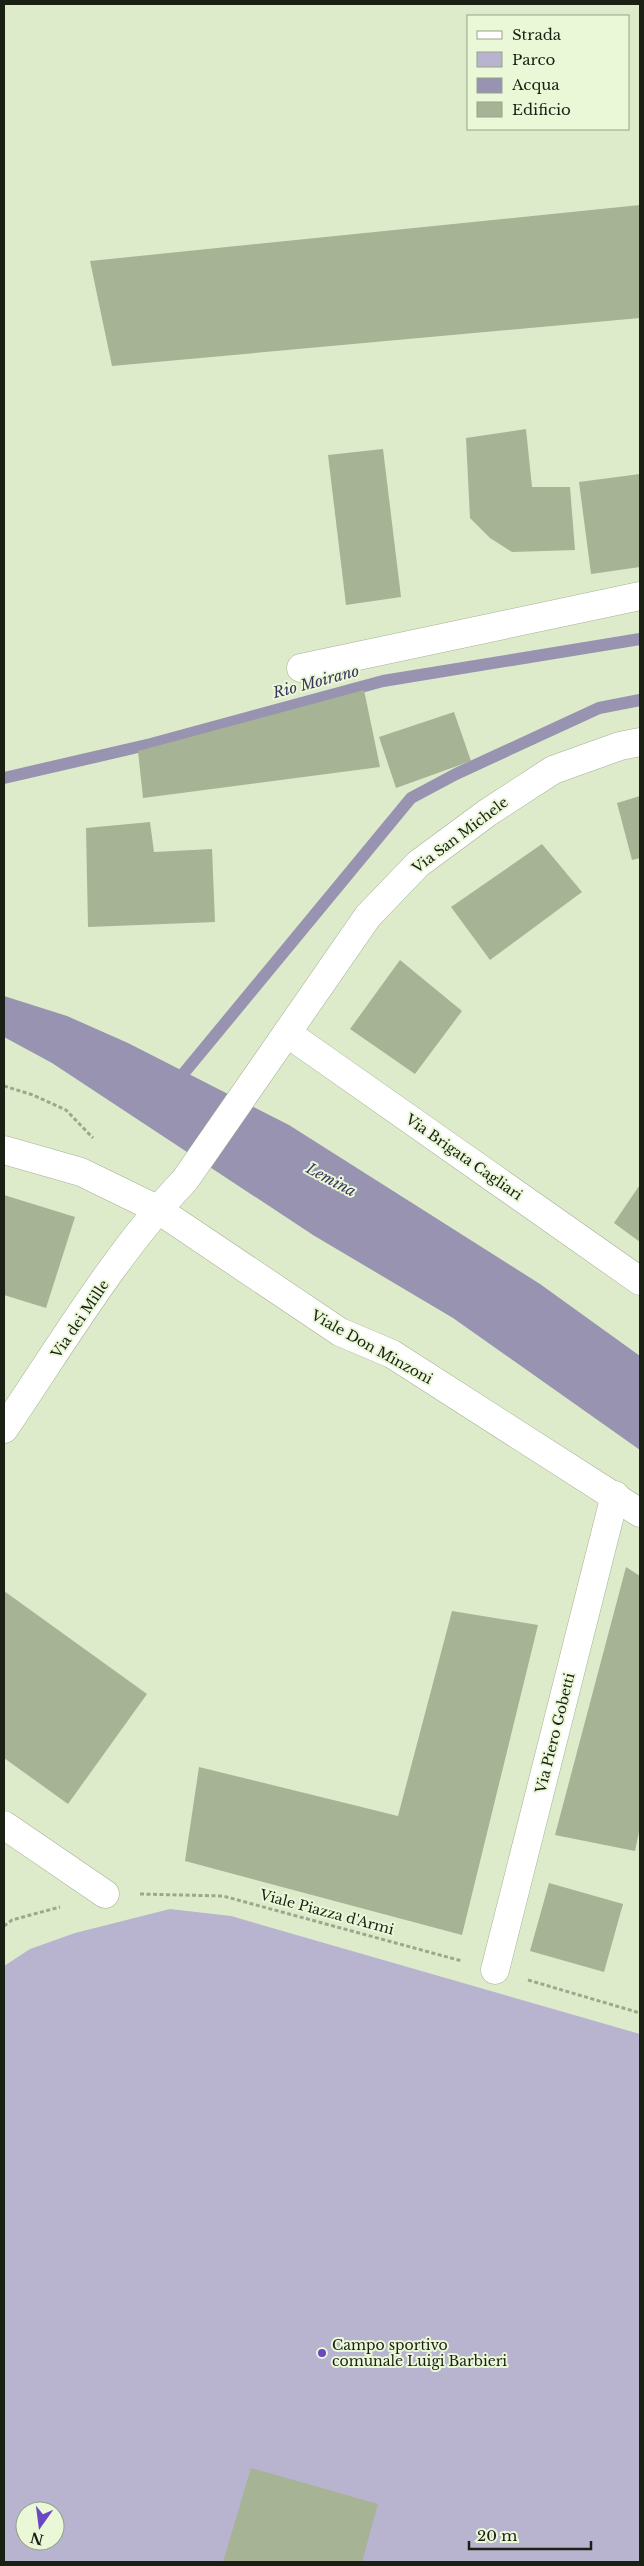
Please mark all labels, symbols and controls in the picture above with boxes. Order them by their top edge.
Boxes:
legend [467,15,629,130]
text: Strada [512,25,562,44]
text: Parco [512,50,555,69]
text: Acqua [511,75,560,94]
text: Edificio [512,100,571,119]
water label: Rio Moirano [270,661,361,702]
street label: Via San Michele [408,793,512,878]
street label: Via Brigata Cagliari [401,1109,526,1204]
water label: Lemina [302,1158,359,1201]
street label: Via dei Mille [47,1276,113,1362]
street label: Viale Don Minzoni [307,1306,436,1388]
street label: Via Piero Gobetti [531,1671,579,1796]
street label: Viale Piazza d'Armi [257,1885,396,1939]
place label: Campo sportivo comunale Luigi Barbieri [332,2336,507,2370]
marker: Campo sportivo comunale Luigi Barbieri [316,2347,328,2359]
north arrow [15,2501,65,2551]
scale bar [469,2518,592,2550]
text: 20 m [477,2526,517,2545]
text: N [28,2528,45,2549]

